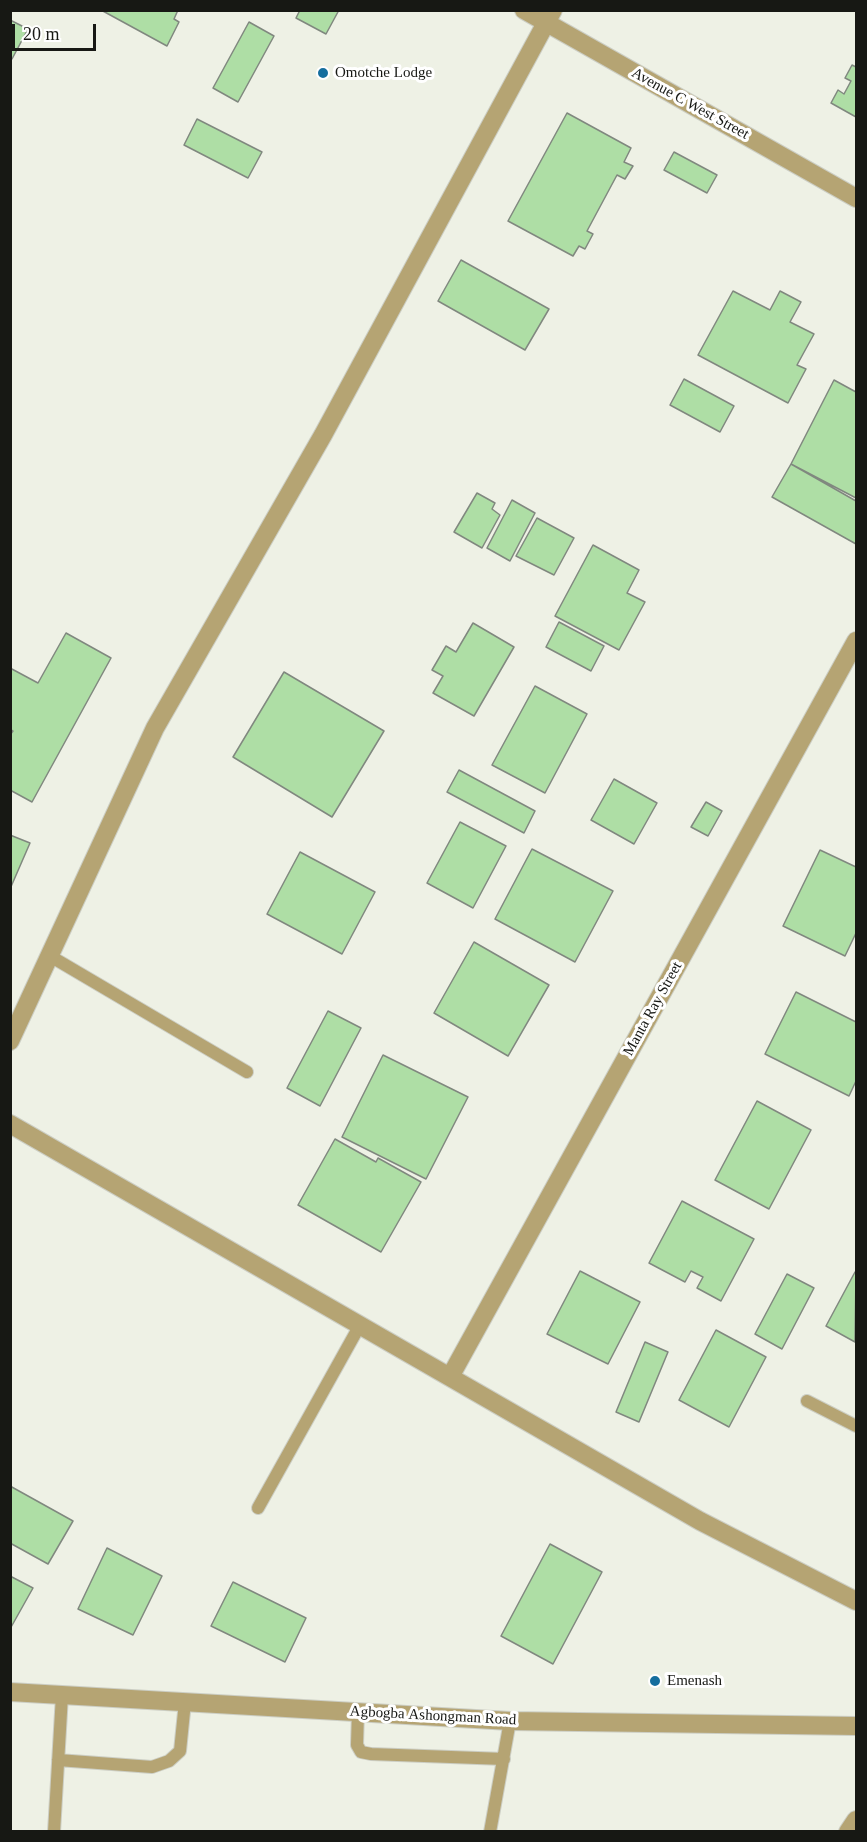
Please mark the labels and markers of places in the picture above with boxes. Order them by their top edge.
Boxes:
place label: Omotche Lodge [335,64,432,82]
marker: Omotche Lodge [316,66,330,80]
place label: Emenash [667,1672,722,1690]
marker: Emenash [648,1674,662,1688]

